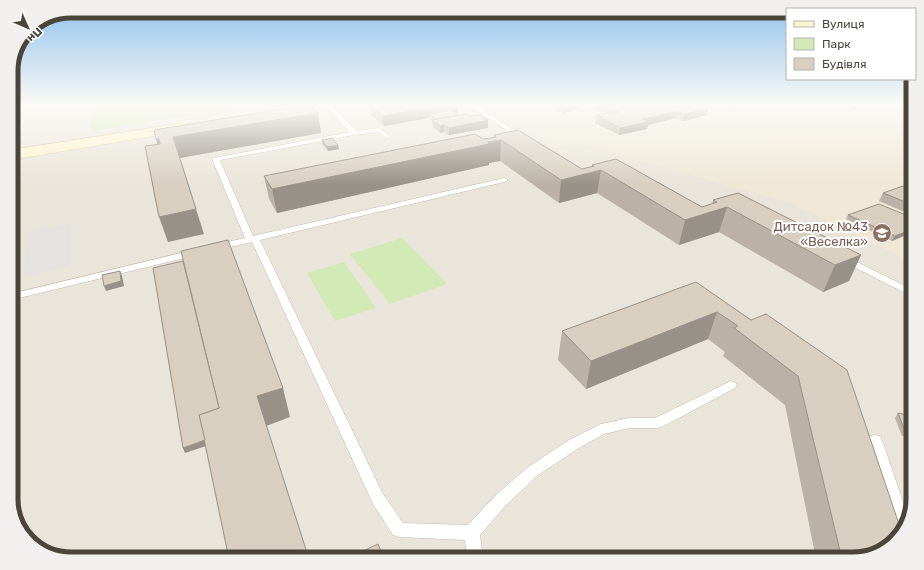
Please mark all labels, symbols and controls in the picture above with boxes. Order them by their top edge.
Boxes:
north arrow [8,8,48,48]
legend [786,8,916,80]
text: Вулиця [822,17,864,31]
text: Пн [25,25,45,45]
text: Парк [822,37,851,51]
text: Будівля [822,57,867,71]
place label: Дитсадок №43 «Веселка» [774,219,868,249]
school or university icon: Дитсадок №43 «Веселка» [871,222,893,244]

